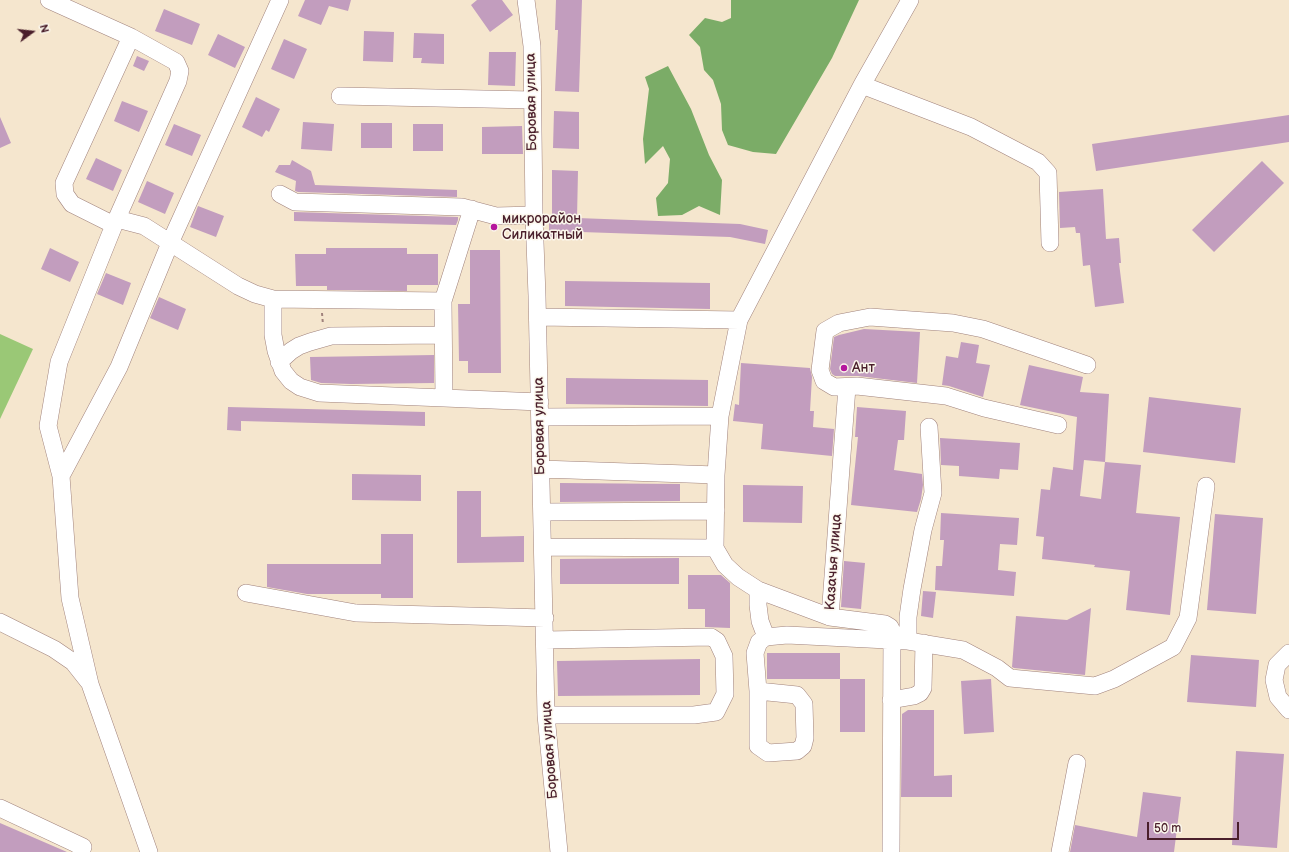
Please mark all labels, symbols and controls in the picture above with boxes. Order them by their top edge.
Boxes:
north arrow [12,12,52,52]
text: N [37,23,51,34]
street label: Боровая улица [523,53,541,151]
place label: микрорайон Силикатный [502,211,583,244]
marker: микрорайон Силикатный [489,222,499,232]
place label: Ант [852,360,875,376]
marker: Ант [839,363,849,373]
street label: Боровая улица [531,377,549,475]
street label: Казачья улица [822,513,846,611]
street label: Боровая улица [538,700,562,800]
scale bar [1149,814,1241,840]
text: 50 m [1154,821,1181,836]

